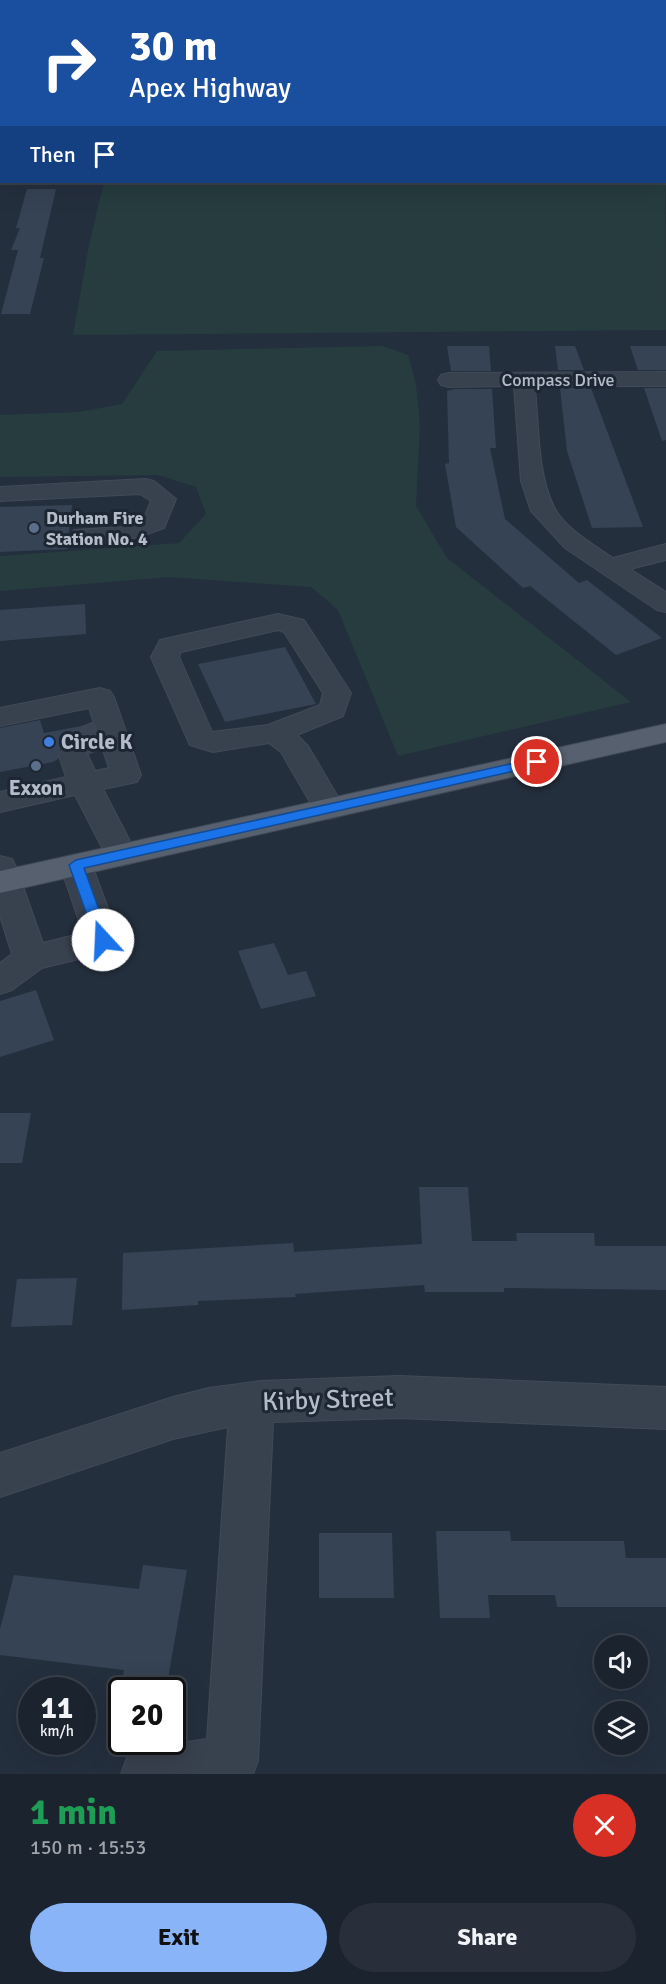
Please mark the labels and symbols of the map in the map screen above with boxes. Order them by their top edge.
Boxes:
street label: Compass Drive [501,369,615,391]
place label: Durham Fire Station No. 4 [46,507,148,550]
marker: Durham Fire Station No. 4 [27,521,41,535]
place label: Circle K [61,729,132,755]
marker: Circle K [42,735,56,749]
pin [511,736,562,787]
marker: Exxon [29,759,43,773]
place label: Exxon [9,775,63,801]
position arrow [71,908,135,972]
street label: Kirby Street [262,1382,394,1418]
speed limit sign: 20 [108,1677,186,1755]

